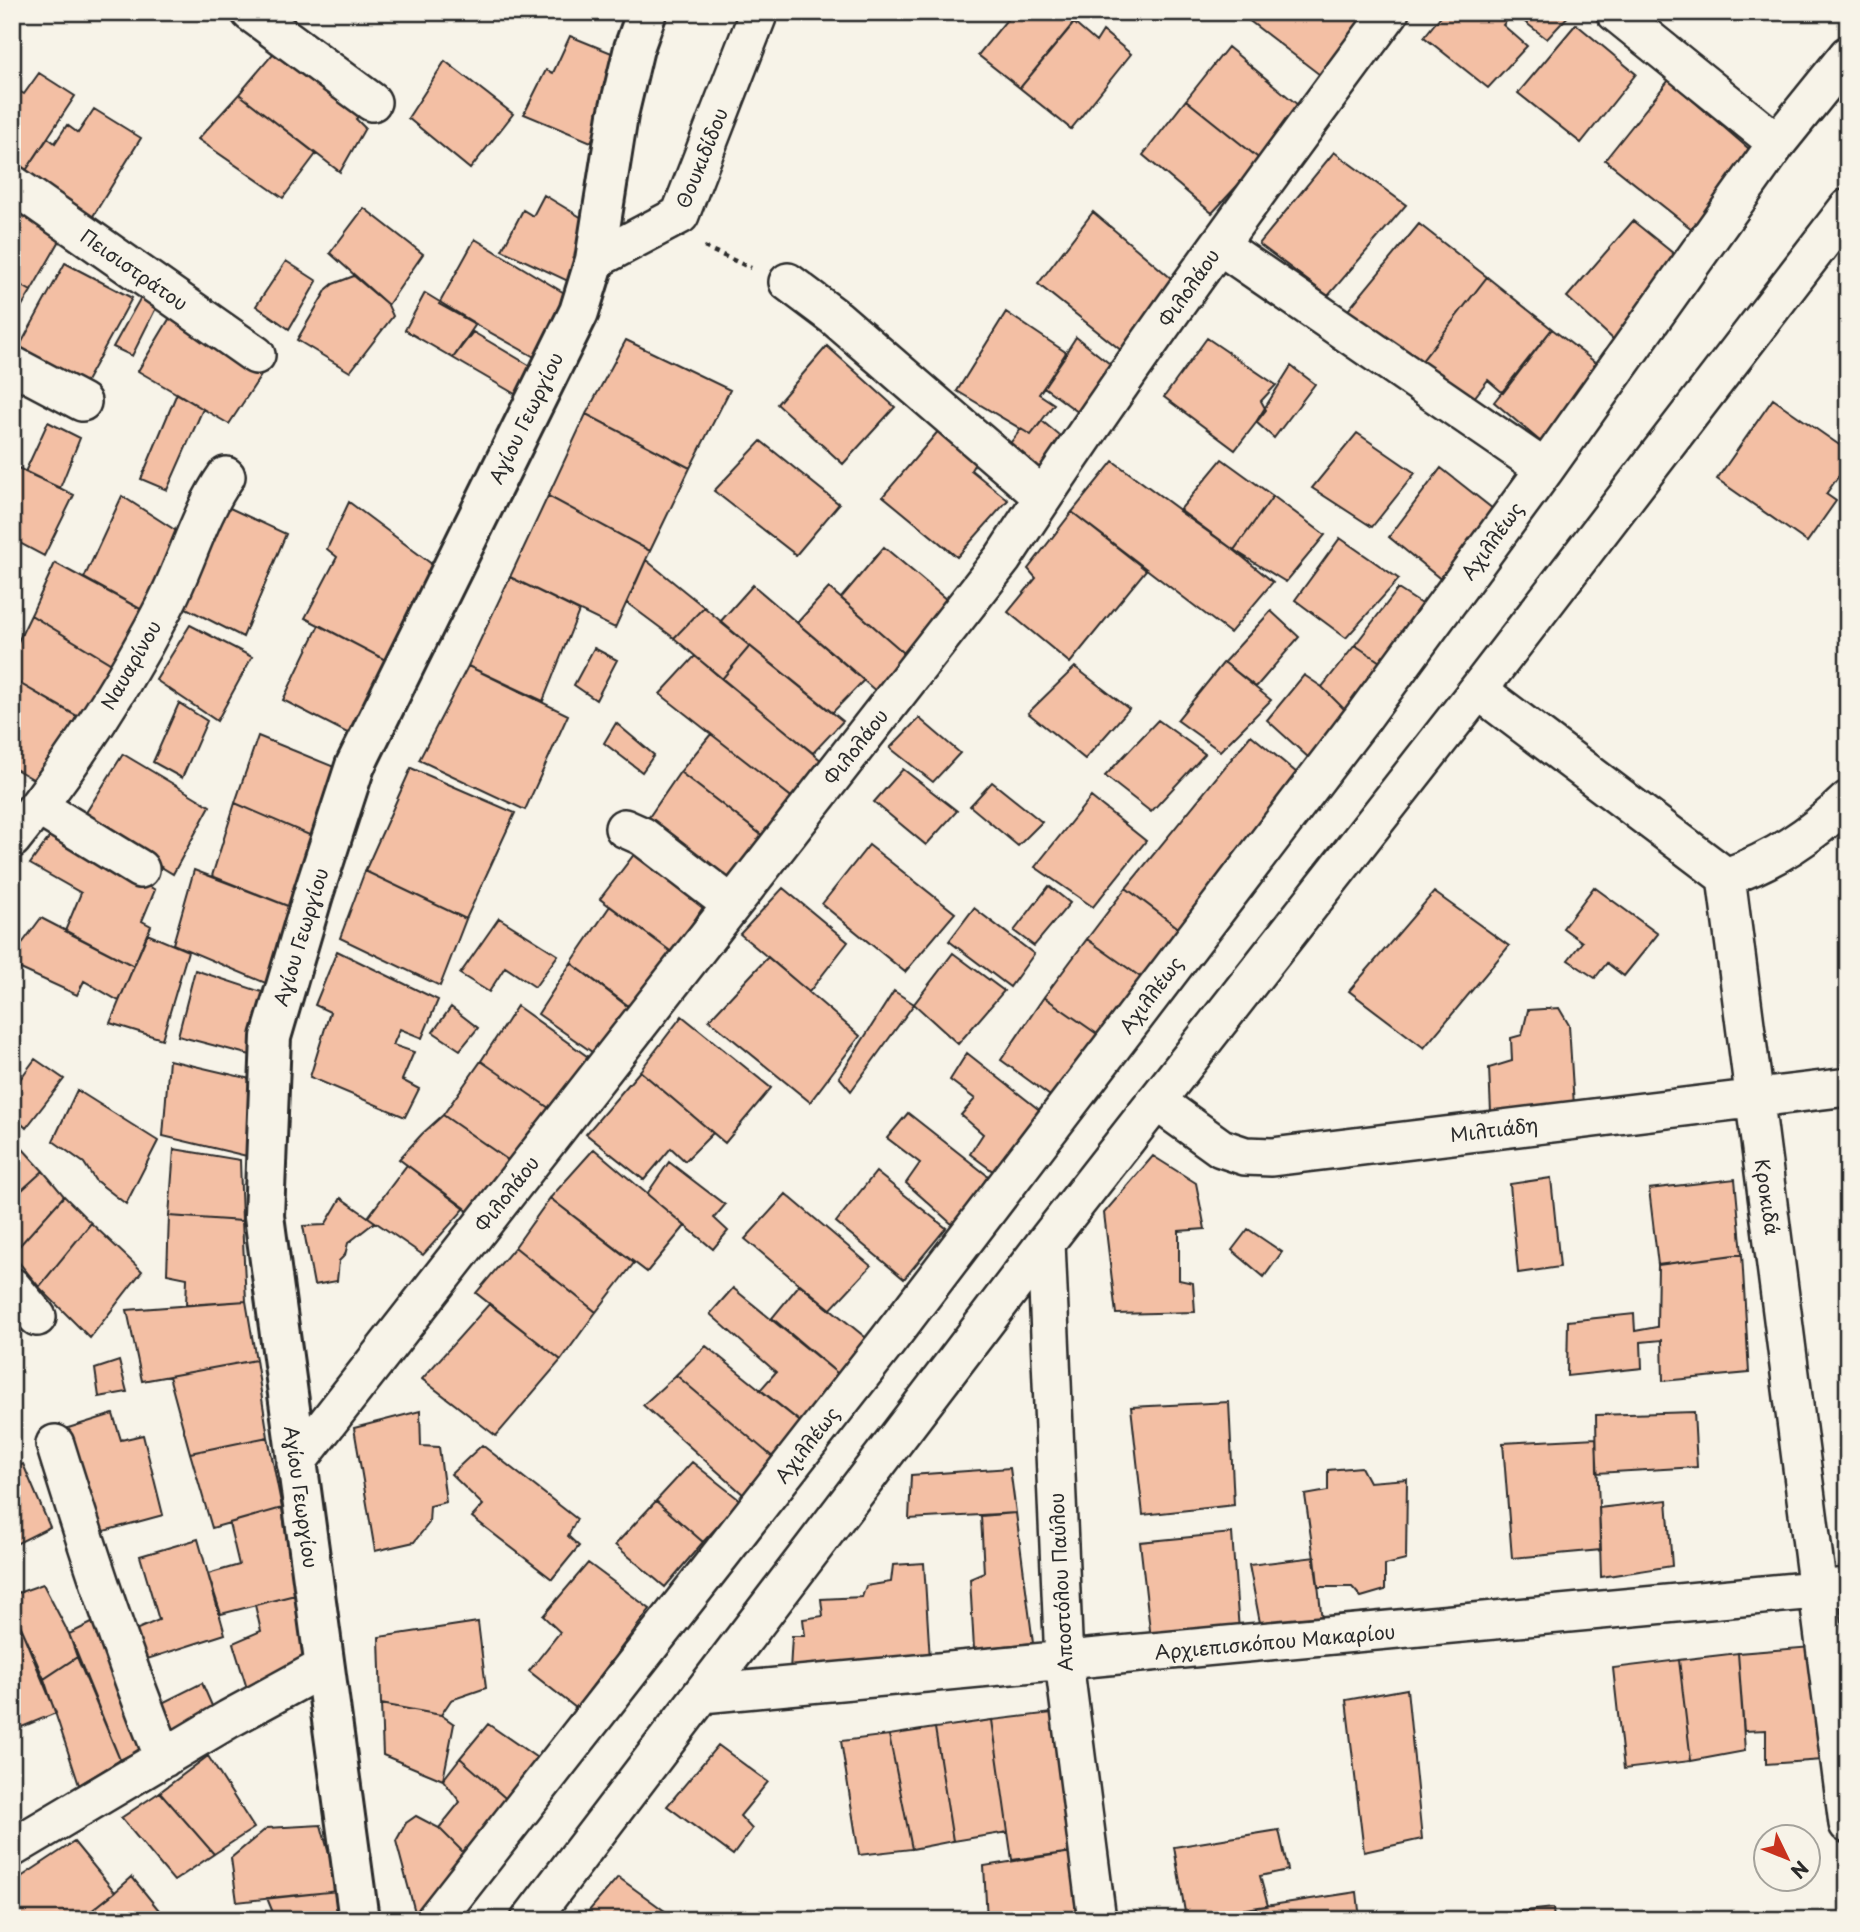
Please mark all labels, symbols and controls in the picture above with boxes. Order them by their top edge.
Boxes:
street label: Θουκιδίδου [668,103,734,212]
street label: Πεισιστράτου [75,222,194,317]
street label: Φιλολάου [1151,243,1225,332]
street label: Αγίου Γεωργίου [481,347,569,488]
street label: Αχιλλέως [1453,496,1529,585]
street label: Ναυαρίνου [93,615,167,714]
street label: Φιλολάου [816,702,894,790]
street label: Αγίου Γεωργίου [266,864,334,1009]
street label: Αχιλλέως [1112,950,1189,1039]
street label: Μιλτιάδη [1448,1110,1539,1148]
street label: Φιλολάου [467,1149,545,1237]
street label: Κροκιδά [1749,1157,1787,1237]
street label: Αχιλλέως [767,1400,845,1489]
street label: Αγίου Γεωργίου [278,1424,326,1570]
street label: Αποστόλου Παύλου [1041,1492,1079,1672]
street label: Αρχιεπισκόπου Μακαρίου [1153,1617,1396,1665]
north arrow [1752,1824,1822,1894]
text: N [1785,1855,1816,1885]

